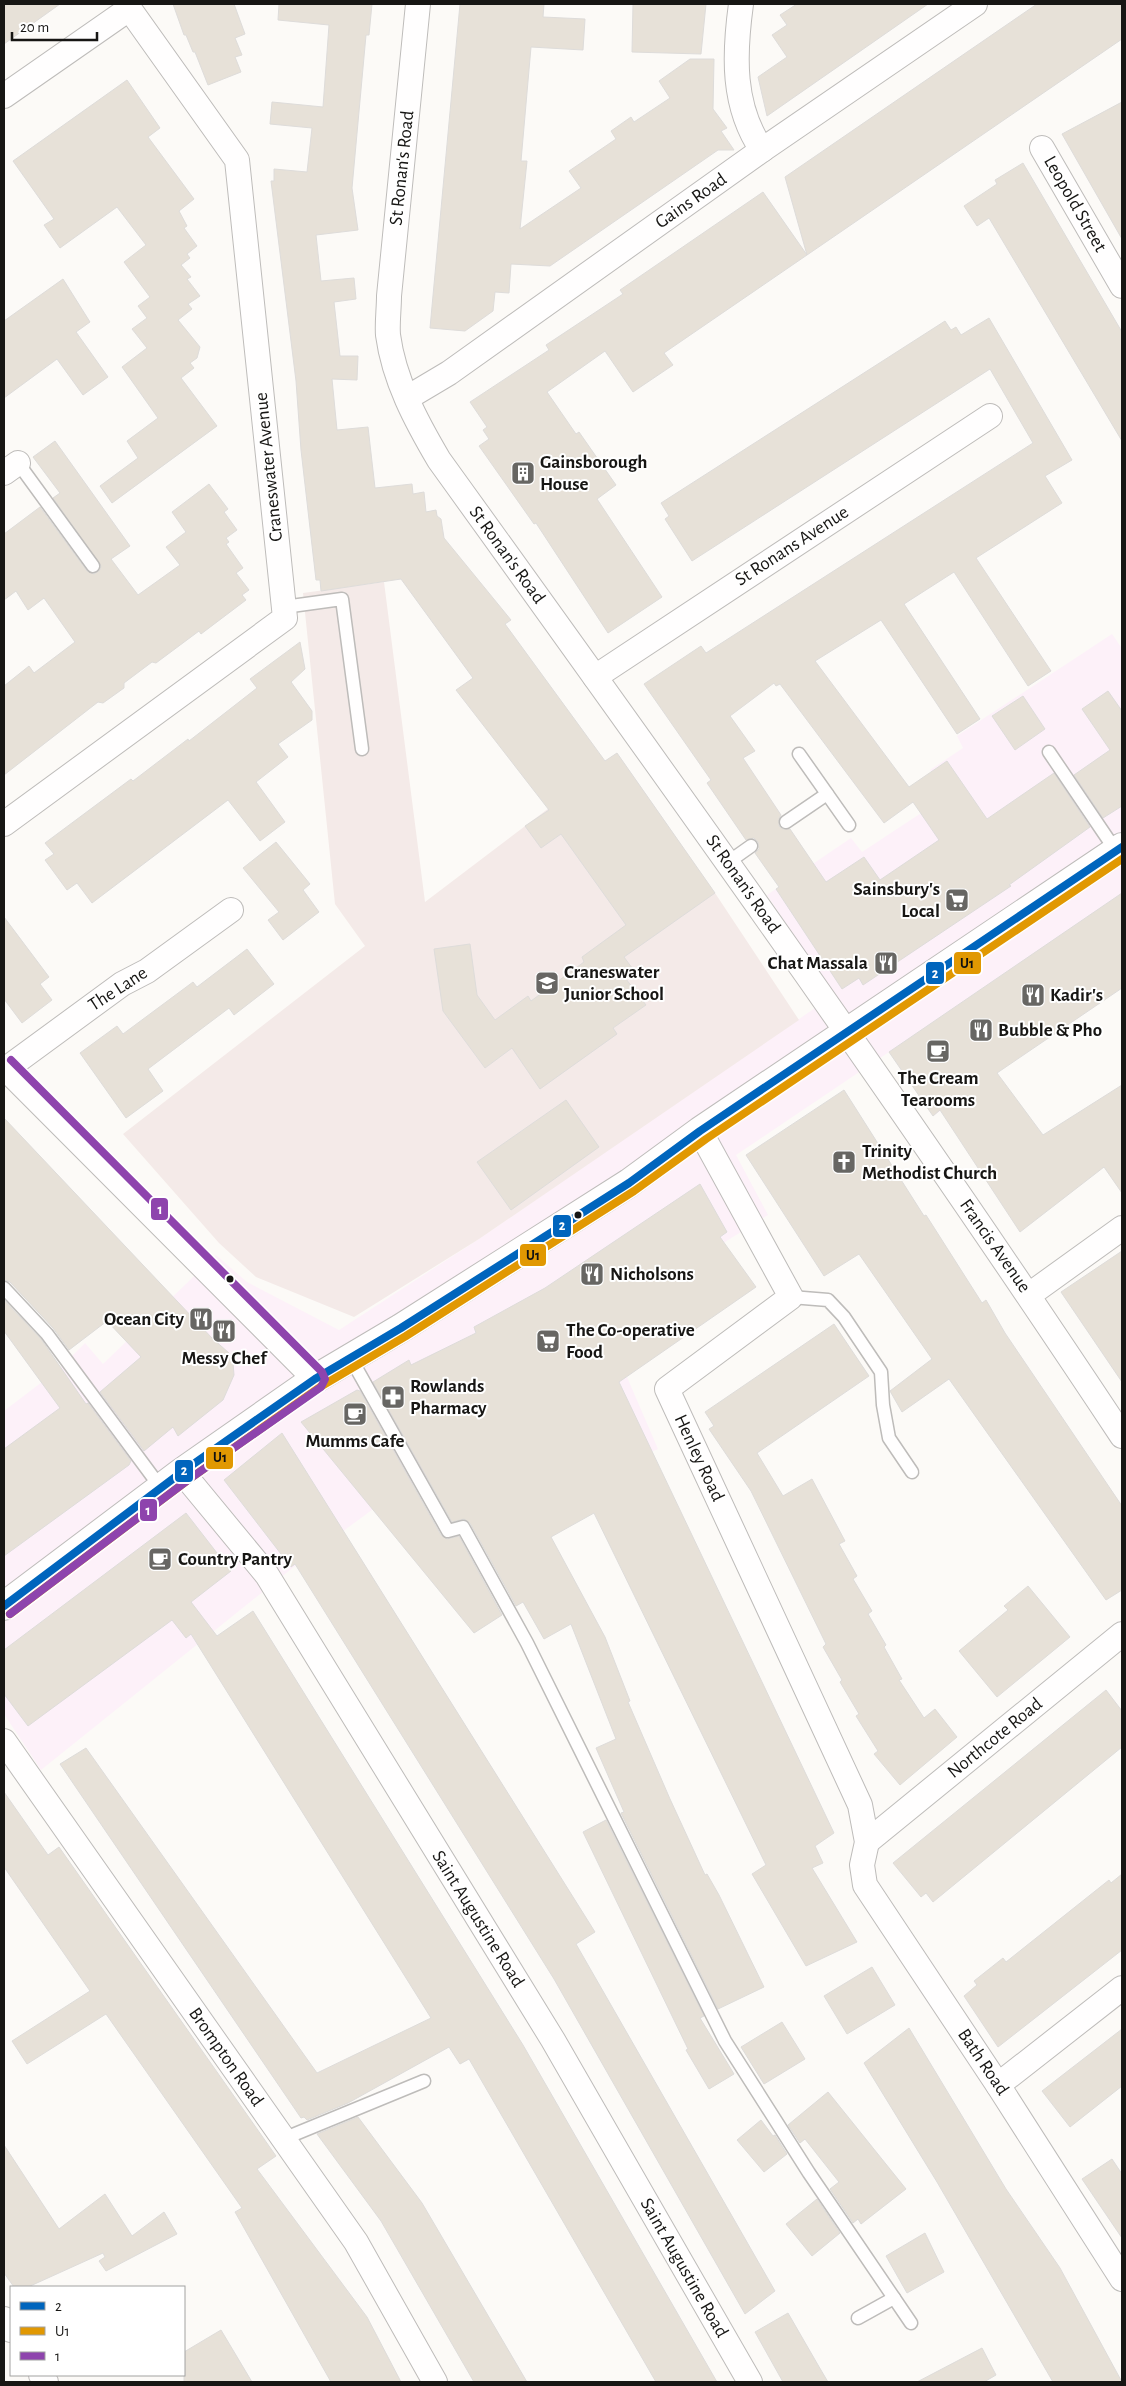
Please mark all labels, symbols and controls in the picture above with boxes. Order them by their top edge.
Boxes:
scale bar [12,10,98,42]
text: 20 m [20,20,49,35]
street label: St Ronan's Road [387,110,417,226]
street label: Leopold Street [1040,153,1110,255]
street label: Gains Road [652,170,730,232]
street label: Craneswater Avenue [252,391,286,543]
place label: Gainsborough House [540,453,647,494]
building icon: Gainsborough House [510,460,536,486]
street label: St Ronans Avenue [732,502,852,590]
street label: St Ronan's Road [465,503,549,607]
street label: St Ronan's Road [702,831,784,937]
place label: Sainsbury's Local [853,880,940,921]
supermarket icon: Sainsbury's Local [944,887,970,913]
restaurant icon: Chat Massala [873,950,899,976]
line badge: U1 [953,951,982,975]
place label: Chat Massala [768,954,868,973]
text: U1 [960,957,974,971]
line badge: 2 [925,961,945,985]
street label: The Lane [85,963,151,1015]
place label: Craneswater Junior School [564,963,664,1004]
text: 2 [932,967,939,981]
school or university icon: Craneswater Junior School [534,970,560,996]
restaurant icon: Kadir's [1020,982,1046,1008]
place label: Kadir's [1050,986,1103,1005]
restaurant icon: Bubble & Pho [968,1017,994,1043]
place label: Bubble & Pho [998,1021,1102,1040]
cafe icon: The Cream Tearooms [925,1038,951,1064]
place label: The Cream Tearooms [897,1069,979,1110]
place label: Trinity Methodist Church [862,1142,997,1183]
church icon: Trinity Methodist Church [831,1149,857,1175]
street label: Francis Avenue [956,1196,1034,1296]
line badge: 1 [150,1197,169,1221]
text: 1 [157,1203,163,1217]
unlabelled marker [573,1210,583,1220]
line badge: 2 [552,1214,572,1238]
text: 2 [559,1219,566,1233]
line badge: U1 [519,1243,547,1267]
text: U1 [526,1249,540,1263]
restaurant icon: Nicholsons [579,1261,605,1287]
place label: Nicholsons [610,1265,694,1284]
unlabelled marker [225,1274,235,1284]
restaurant icon: Ocean City [188,1306,214,1332]
place label: Ocean City [104,1310,184,1329]
restaurant icon: Messy Chef [211,1318,237,1344]
place label: The Co-operative Food [566,1321,695,1362]
supermarket icon: The Co-operative Food [535,1328,561,1354]
place label: Messy Chef [181,1349,268,1368]
place label: Rowlands Pharmacy [410,1377,487,1418]
pharmacy icon: Rowlands Pharmacy [380,1384,406,1410]
cafe icon: Mumms Cafe [342,1401,368,1427]
street label: Henley Road [671,1412,727,1505]
place label: Mumms Cafe [305,1432,405,1451]
line badge: U1 [205,1446,234,1470]
text: U1 [213,1451,227,1465]
line badge: 2 [174,1459,194,1483]
text: 2 [181,1464,188,1478]
line badge: 1 [139,1498,158,1522]
text: 1 [145,1504,151,1518]
cafe icon: Country Pantry [147,1546,173,1572]
place label: Country Pantry [178,1550,293,1569]
street label: Northcote Road [944,1694,1046,1782]
street label: Saint Augustine Road [428,1847,528,1991]
street label: Brompton Road [185,2004,267,2110]
street label: Bath Road [954,2025,1012,2099]
street label: Saint Augustine Road [636,2195,732,2341]
legend [10,2286,185,2376]
text: 2 [55,2299,62,2314]
text: U1 [55,2324,70,2339]
text: 1 [55,2349,60,2364]

